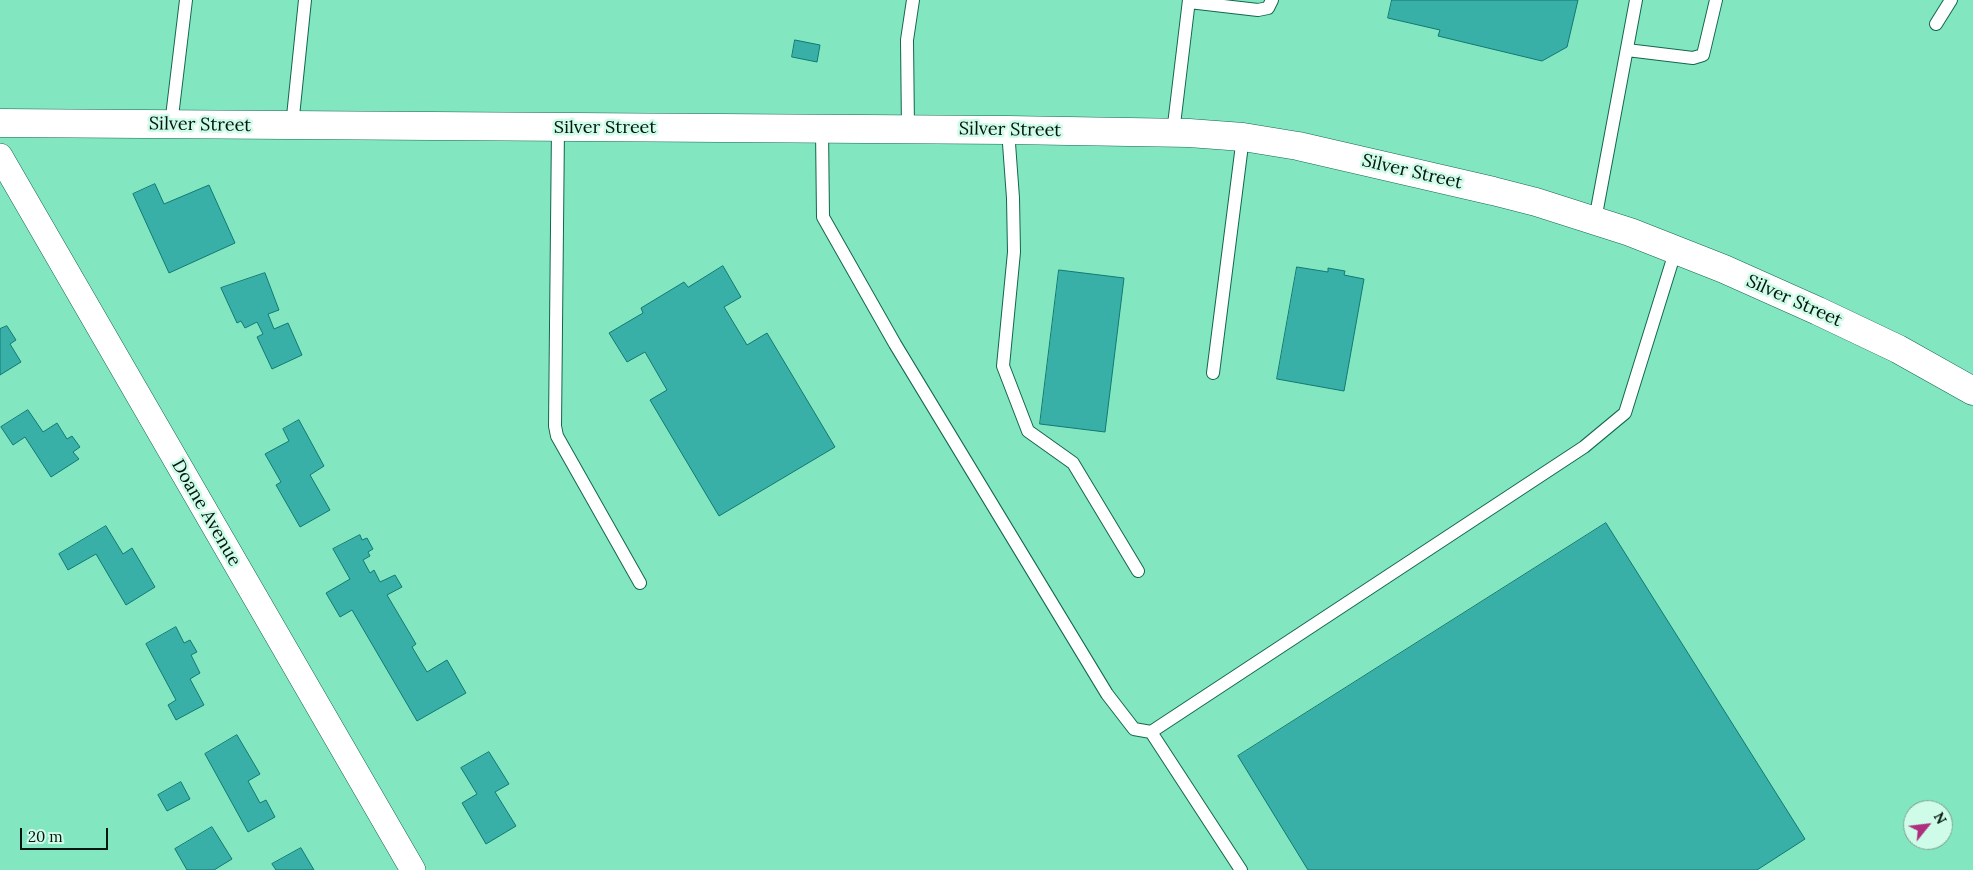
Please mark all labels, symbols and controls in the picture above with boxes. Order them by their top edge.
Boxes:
street label: Silver Street [149,113,251,137]
street label: Silver Street [554,117,656,139]
street label: Silver Street [959,118,1061,142]
street label: Silver Street [1360,150,1464,194]
street label: Silver Street [1743,270,1845,332]
street label: Doane Avenue [167,456,245,570]
north arrow [1903,800,1953,850]
text: N [1930,809,1951,827]
scale bar [22,818,110,850]
text: 20 m [28,827,63,846]

